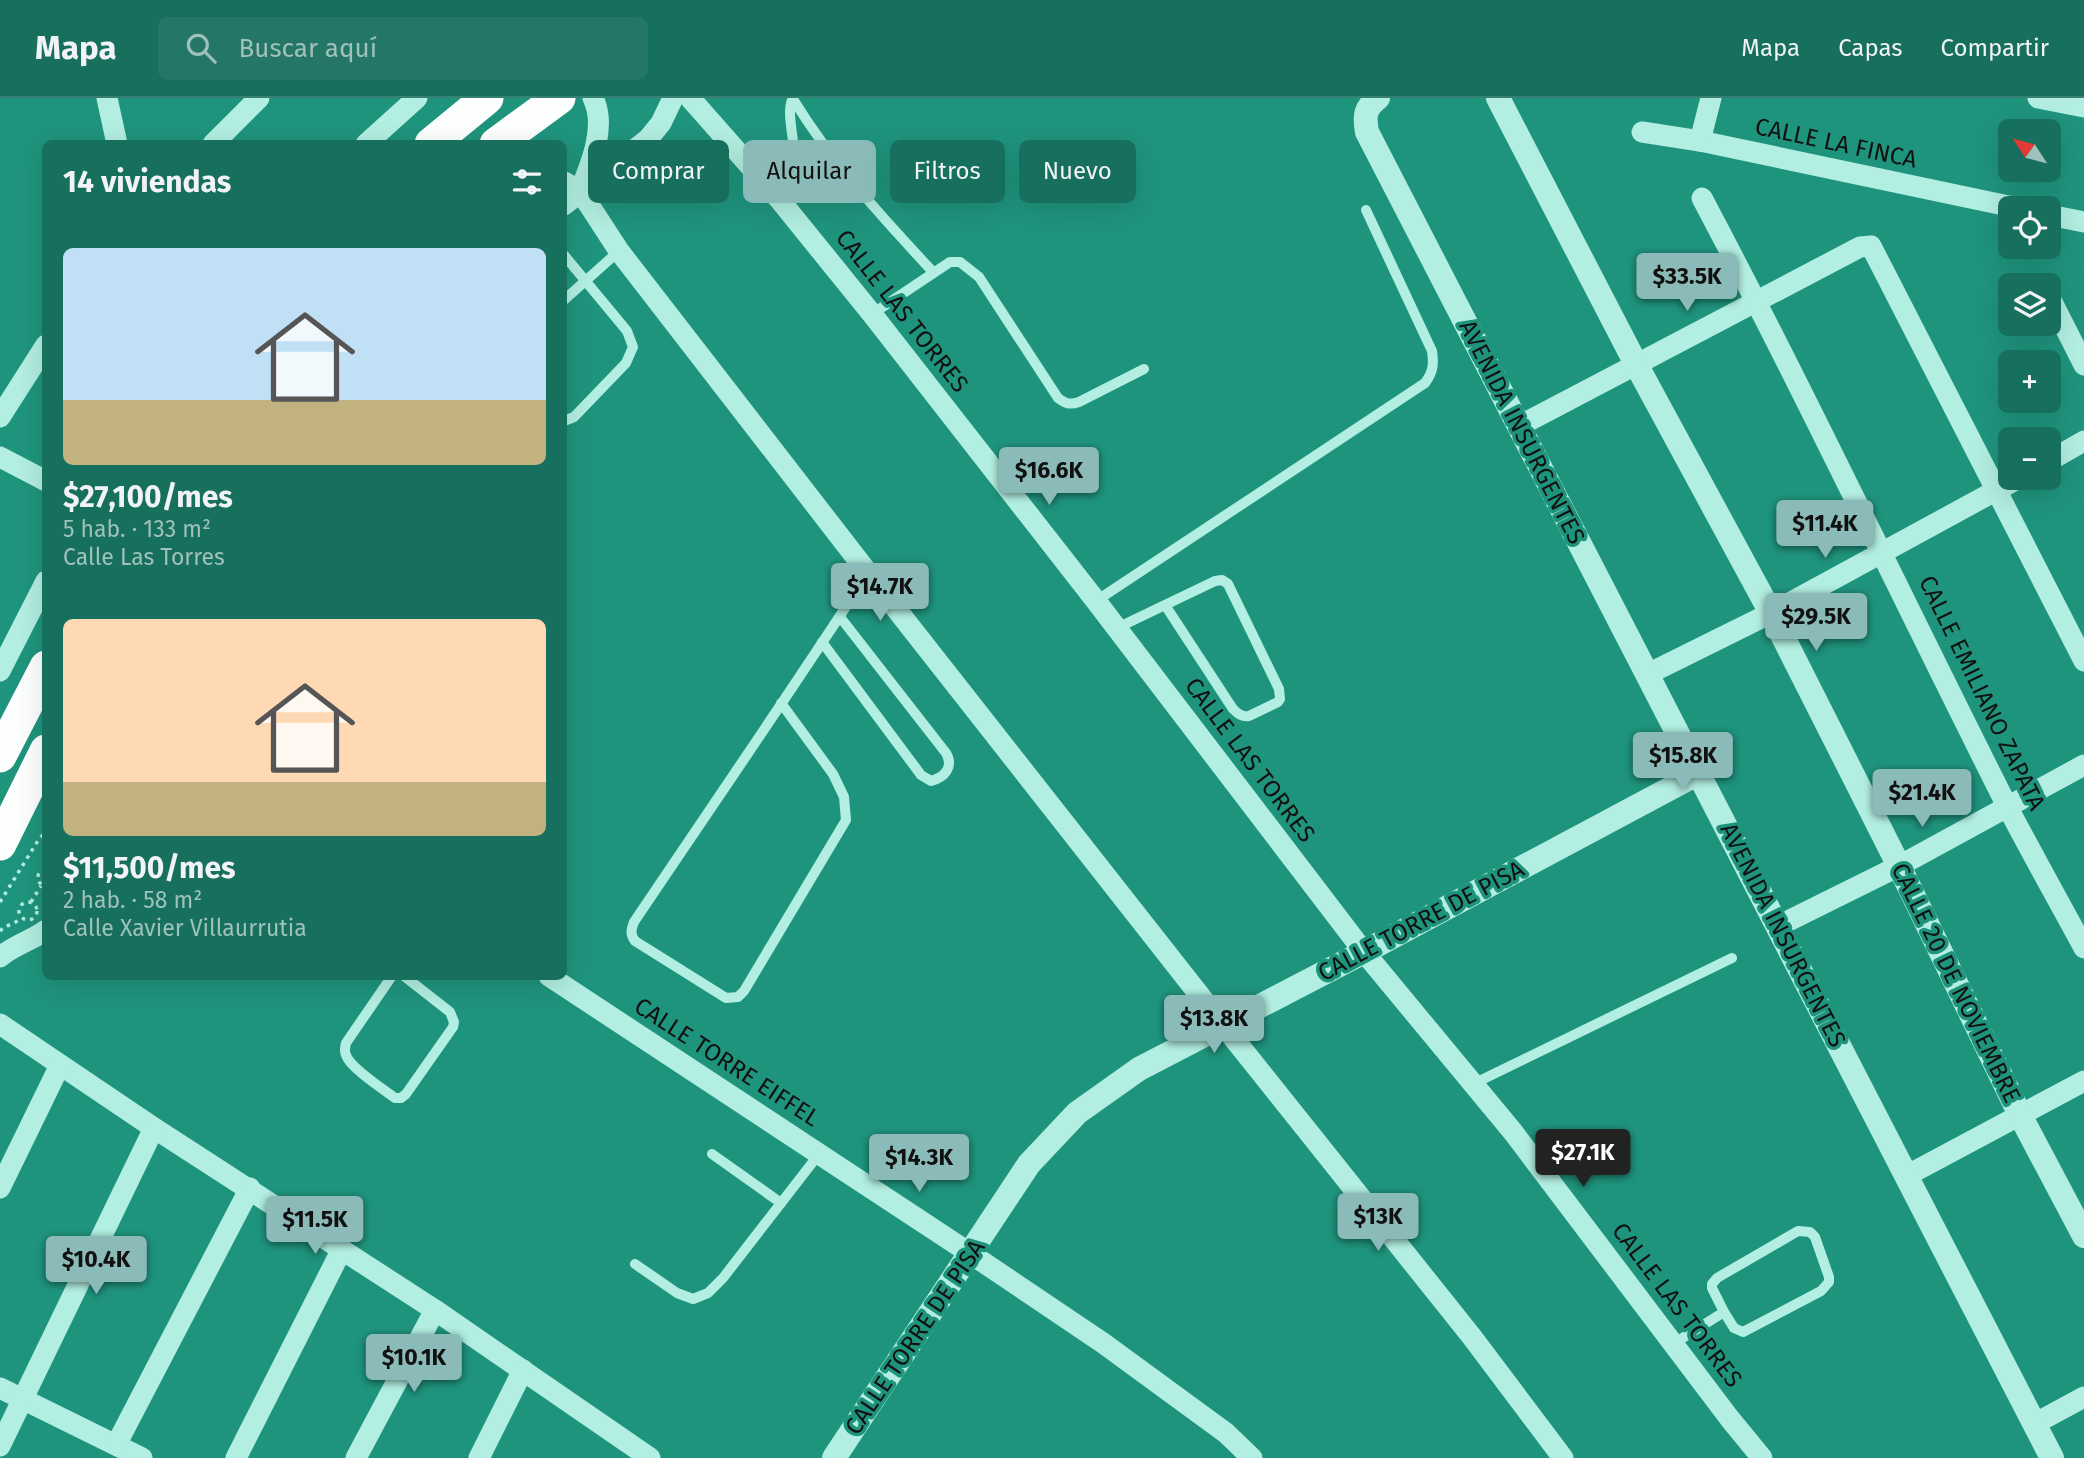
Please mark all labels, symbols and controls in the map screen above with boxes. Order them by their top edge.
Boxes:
search box [158,17,648,80]
text: Mapa [35,28,116,68]
icon: search [182,29,220,67]
text: Buscar aquí [238,33,377,64]
text: Mapa [1741,34,1800,62]
text: Capas [1838,34,1902,62]
text: Compartir [1940,34,2049,62]
street label: CALLE LA FINCA [1752,112,1920,174]
north arrow [1998,119,2062,182]
map controls [1998,119,2061,490]
chip: Comprar [588,140,729,203]
chip: Alquilar [743,140,876,203]
chip: Filtros [890,140,1005,203]
chip: Nuevo [1019,140,1136,203]
icon: filters [508,163,546,201]
text: 14 viviendas [63,164,231,200]
button: locate [1998,196,2061,259]
street label: CALLE LAS TORRES [830,224,974,398]
pin: $33.5K [1630,254,1744,313]
text: $33.5K [1652,262,1722,290]
button: layers [1998,273,2061,336]
icon: home [242,294,368,420]
street label: AVENIDA INSURGENTES [1453,315,1591,549]
button: + [1998,350,2061,413]
button: − [1998,427,2061,490]
pin: $16.6K [992,448,1106,507]
text: $16.6K [1015,456,1083,484]
text: $27,100/mes [63,479,233,515]
pin: $11.4K [1768,500,1882,560]
text: $11.4K [1792,509,1858,537]
text: 5 hab. · 133 m² [63,515,211,543]
text: Calle Las Torres [63,543,225,571]
pin: $14.7K [823,564,937,623]
street label: CALLE EMILIANO ZAPATA [1913,571,2051,815]
text: $14.7K [847,572,913,600]
pin: $29.5K [1759,594,1873,653]
text: $29.5K [1781,602,1851,630]
icon: home [242,665,368,791]
street label: CALLE LAS TORRES [1179,672,1321,848]
pin: $15.8K [1626,732,1740,792]
text: $15.8K [1649,741,1717,769]
pin: $21.4K [1865,770,1979,829]
text: $21.4K [1888,778,1956,806]
street label: AVENIDA INSURGENTES [1714,818,1852,1052]
text: $11,500/mes [63,850,235,886]
street label: CALLE TORRE DE PISA [1313,855,1529,987]
street label: CALLE 20 DE NOVIEMBRE [1886,859,2026,1107]
text: 2 hab. · 58 m² [63,886,202,914]
text: Calle Xavier Villaurrutia [63,914,307,942]
street label: CALLE TORRE EIFFEL [629,992,825,1132]
pin: $13.8K [1157,996,1271,1055]
text: $13.8K [1180,1004,1248,1032]
pin: $27.1K [1526,1130,1640,1189]
pin: $14.3K [862,1134,976,1194]
text: $27.1K [1551,1138,1615,1166]
text: $14.3K [885,1143,953,1171]
pin: $13K [1337,1194,1419,1253]
pin: $11.5K [258,1196,372,1256]
text: $13K [1354,1202,1403,1230]
text: $11.5K [282,1205,348,1233]
street label: CALLE LAS TORRES [1606,1217,1748,1393]
street label: CALLE TORRE DE PISA [839,1234,991,1440]
pin: $10.4K [39,1236,153,1296]
text: $10.4K [62,1245,130,1273]
pin: $10.1K [357,1334,471,1394]
text: $10.1K [382,1343,446,1371]

